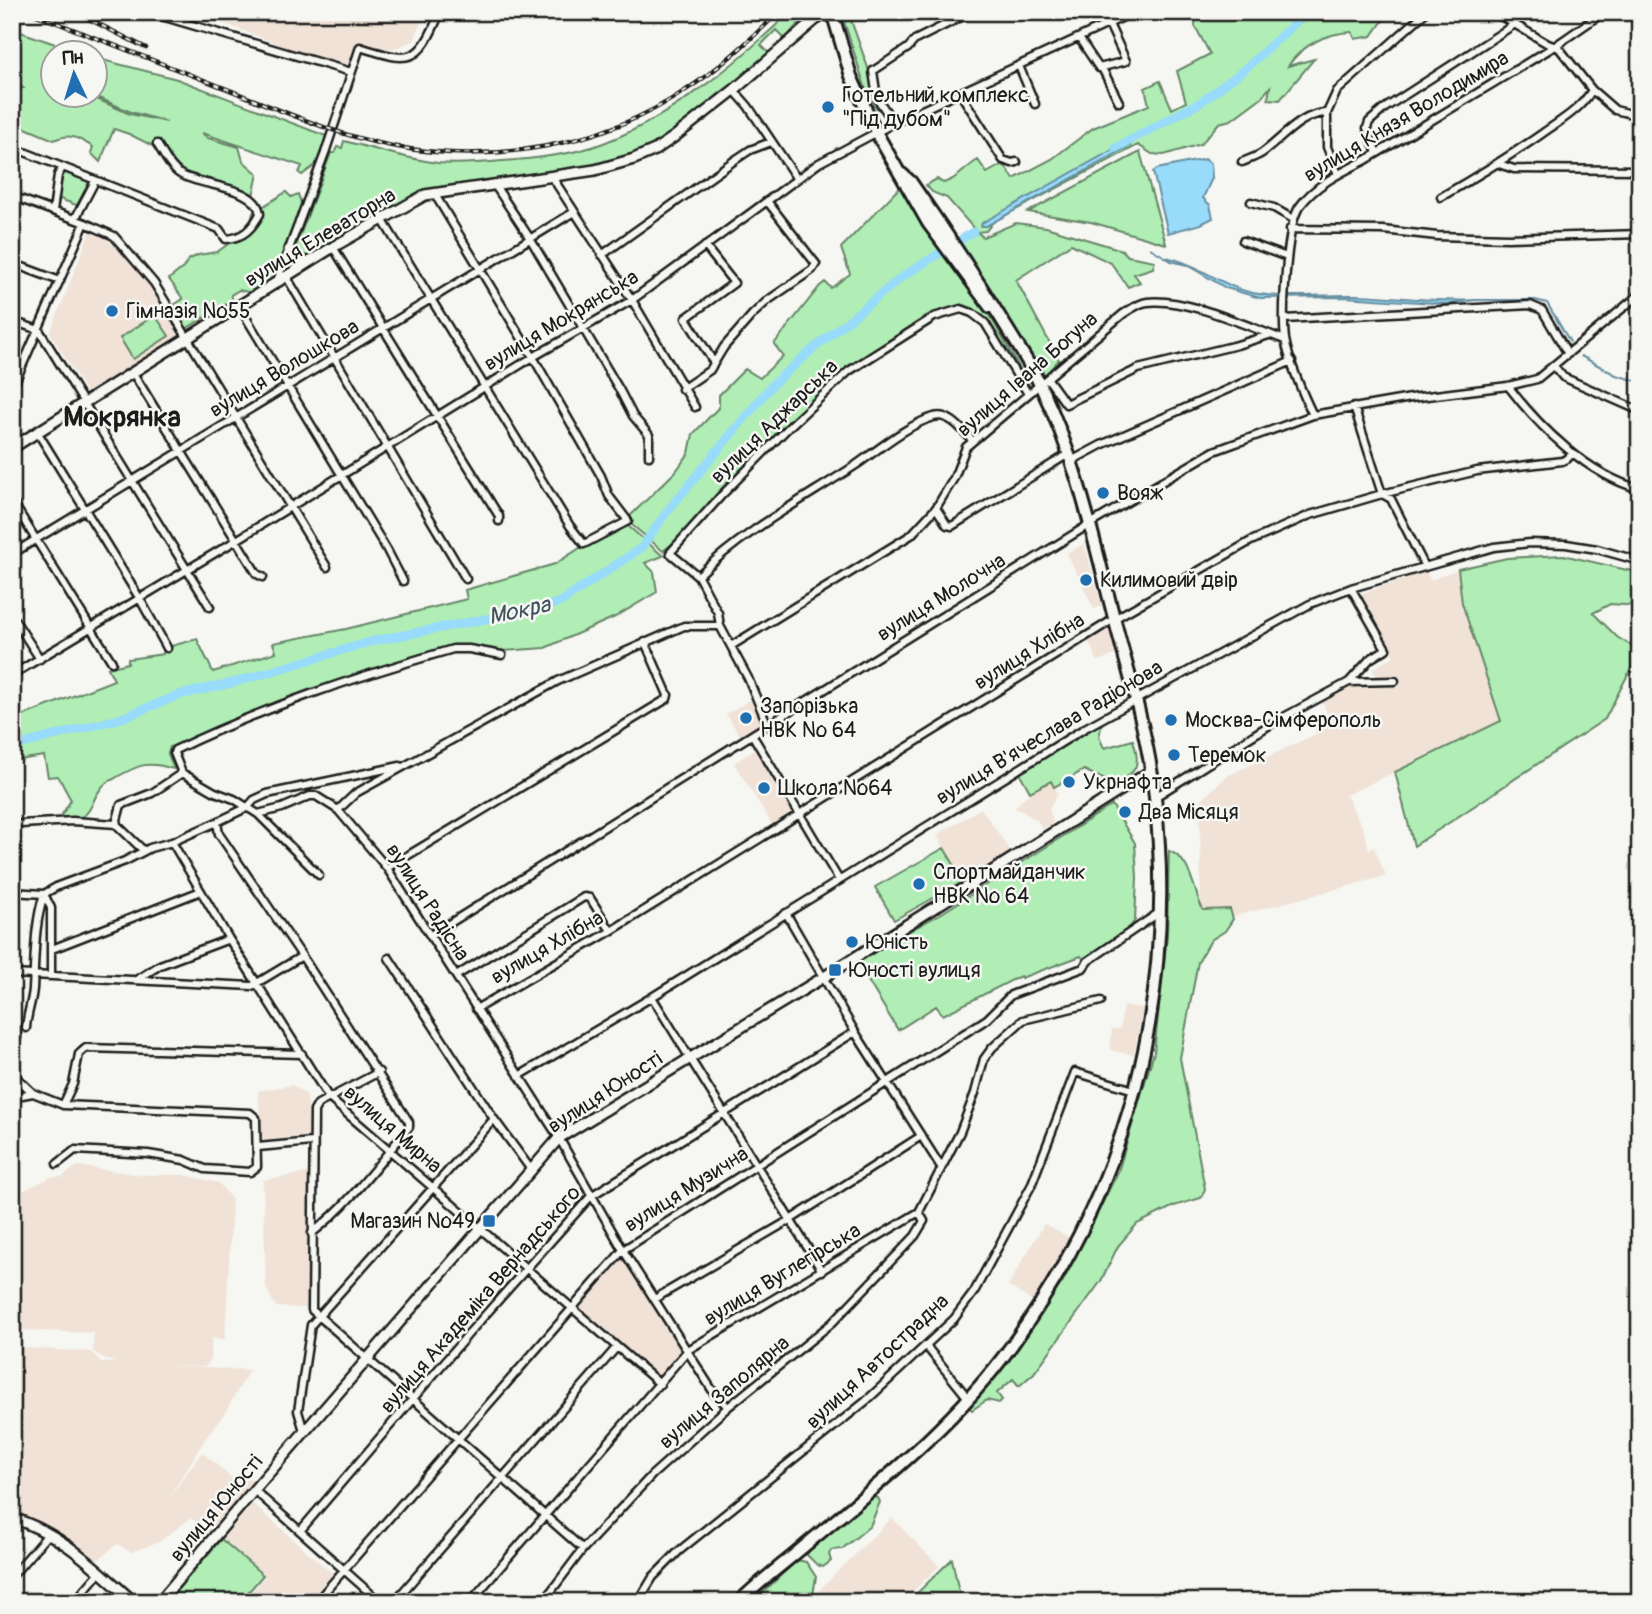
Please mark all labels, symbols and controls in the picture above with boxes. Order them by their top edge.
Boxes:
north arrow [38,38,108,108]
street label: вулиця Князя Володимира [1299,44,1514,188]
text: Пн [62,45,84,71]
place label: Готельний комплекс "Під дубом" [842,82,1029,133]
marker: Готельний комплекс "Під дубом" [820,99,836,115]
street label: вулиця Елеваторна [240,182,401,293]
street label: вулиця Мокрянська [479,264,644,377]
place label: Гімназія №55 [126,298,250,325]
marker: Гімназія №55 [104,303,120,319]
street label: вулиця Івана Богуна [951,306,1103,443]
street label: вулиця Волошкова [205,313,364,424]
street label: вулиця Аджарська [705,353,844,489]
district label: Мокрянка [63,400,181,435]
place label: Вояж [1117,480,1164,507]
marker: Вояж [1095,485,1111,501]
street label: вулиця Молочна [872,547,1011,648]
place label: Килимовий двір [1100,567,1238,594]
marker: Килимовий двір [1078,572,1094,588]
water label: Мокра [486,590,554,631]
street label: вулиця Хлібна [969,607,1090,696]
street label: вулиця В'ячеслава Радіонова [931,654,1168,811]
place label: Запорізька НВК № 64 [760,693,858,744]
place label: Москва-Сімферополь [1185,707,1382,734]
marker: Запорізька НВК № 64 [738,710,754,726]
marker: Москва-Сімферополь [1163,712,1179,728]
place label: Теремок [1188,742,1266,769]
marker: Теремок [1166,747,1182,763]
place label: Укрнафта [1083,769,1172,796]
marker: Укрнафта [1061,774,1077,790]
place label: Школа №64 [778,775,893,802]
marker: Школа №64 [756,780,772,796]
place label: Два Місяця [1138,799,1239,826]
marker: Два Місяця [1117,804,1133,820]
street label: вулиця Радісна [380,838,476,966]
place label: Спортмайданчик НВК № 64 [933,859,1086,910]
marker: Спортмайданчик НВК № 64 [911,876,927,892]
street label: вулиця Хлібна [486,904,608,991]
place label: Юність [866,929,929,956]
marker: Юність [844,934,860,950]
place label: Юності вулиця [849,957,981,984]
marker: Юності вулиця [827,962,843,978]
street label: вулиця Юності [543,1045,668,1140]
street label: вулиця Мирна [338,1079,448,1180]
street label: вулиця Музична [619,1140,753,1238]
street label: вулиця Академіка Вернадського [374,1180,587,1419]
place label: Магазин №49 [350,1208,475,1235]
marker: Магазин №49 [481,1213,497,1229]
street label: вулиця Вуглегірська [699,1217,866,1332]
street label: вулиця Автострадна [800,1288,955,1435]
street label: вулиця Заполярна [653,1330,795,1455]
street label: вулиця Юності [164,1449,269,1567]

